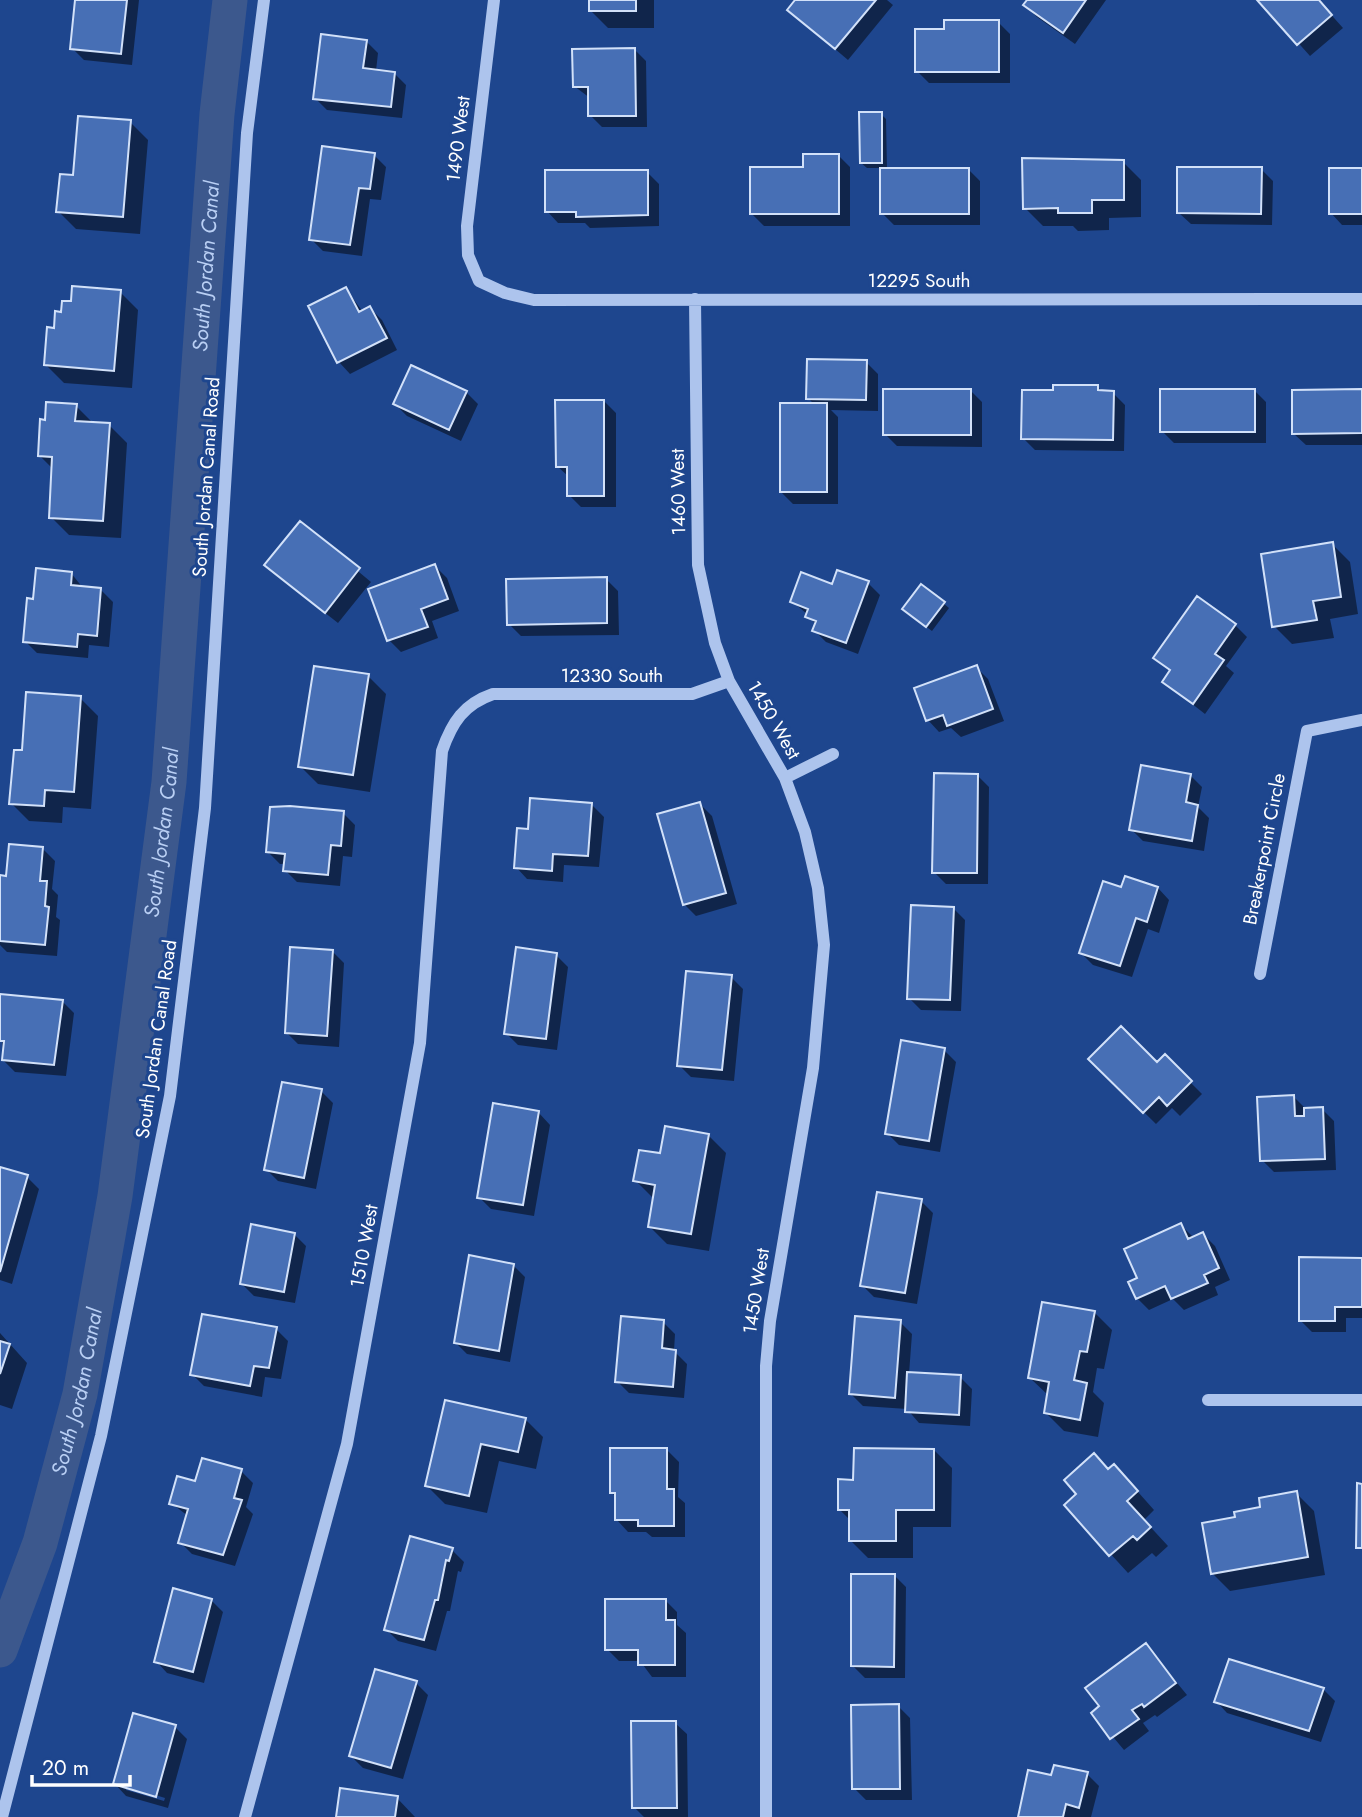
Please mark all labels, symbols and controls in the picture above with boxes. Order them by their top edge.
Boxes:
street label: 1490 West [439,94,477,184]
water label: South Jordan Canal [185,179,227,353]
street label: 12295 South [868,267,970,294]
street label: South Jordan Canal Road [186,376,226,578]
street label: 1460 West [664,448,692,536]
street label: 12330 South [561,662,663,689]
street label: 1450 West [741,676,808,765]
water label: South Jordan Canal [136,745,187,919]
street label: Breakerpoint Circle [1236,771,1292,927]
street label: South Jordan Canal Road [129,938,183,1140]
street label: 1510 West [343,1202,385,1290]
street label: 1450 West [736,1246,776,1336]
water label: South Jordan Canal [44,1304,110,1479]
scale bar [32,1744,130,1788]
text: 20 m [42,1753,89,1783]

